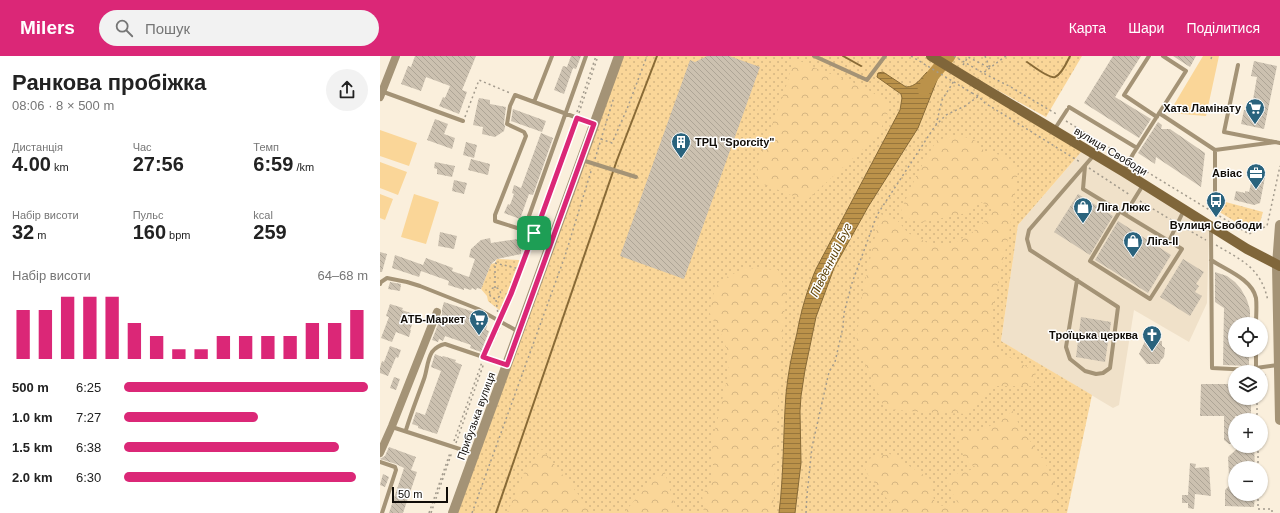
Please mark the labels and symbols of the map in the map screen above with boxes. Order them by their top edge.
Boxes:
supermarket icon: Хата Ламінату [1244,97,1266,125]
place label: Хата Ламінату [1163,102,1242,114]
street label: вулиця Свободи [1072,124,1150,178]
building icon: ТРЦ "Sporcity" [670,131,692,159]
place label: ТРЦ "Sporcity" [695,136,775,148]
office icon: Авіас [1245,162,1267,190]
place label: Авіас [1212,167,1242,179]
bus stop icon: Вулиця Свободи [1205,190,1227,218]
shop icon: Ліга Люкс [1072,196,1094,224]
place label: Ліга Люкс [1097,201,1150,213]
pin [517,216,551,250]
place label: Вулиця Свободи [1170,219,1262,231]
water label: Південний Буг [807,221,855,299]
shop icon: Ліга-II [1122,230,1144,258]
place label: Ліга-II [1147,235,1178,247]
supermarket icon: АТБ-Маркет [468,308,490,336]
place label: АТБ-Маркет [400,313,466,325]
church icon: Троїцька церква [1141,324,1163,352]
place label: Троїцька церква [1049,329,1139,341]
street label: Прибузька вулиця [455,370,497,461]
scale bar [392,485,448,504]

